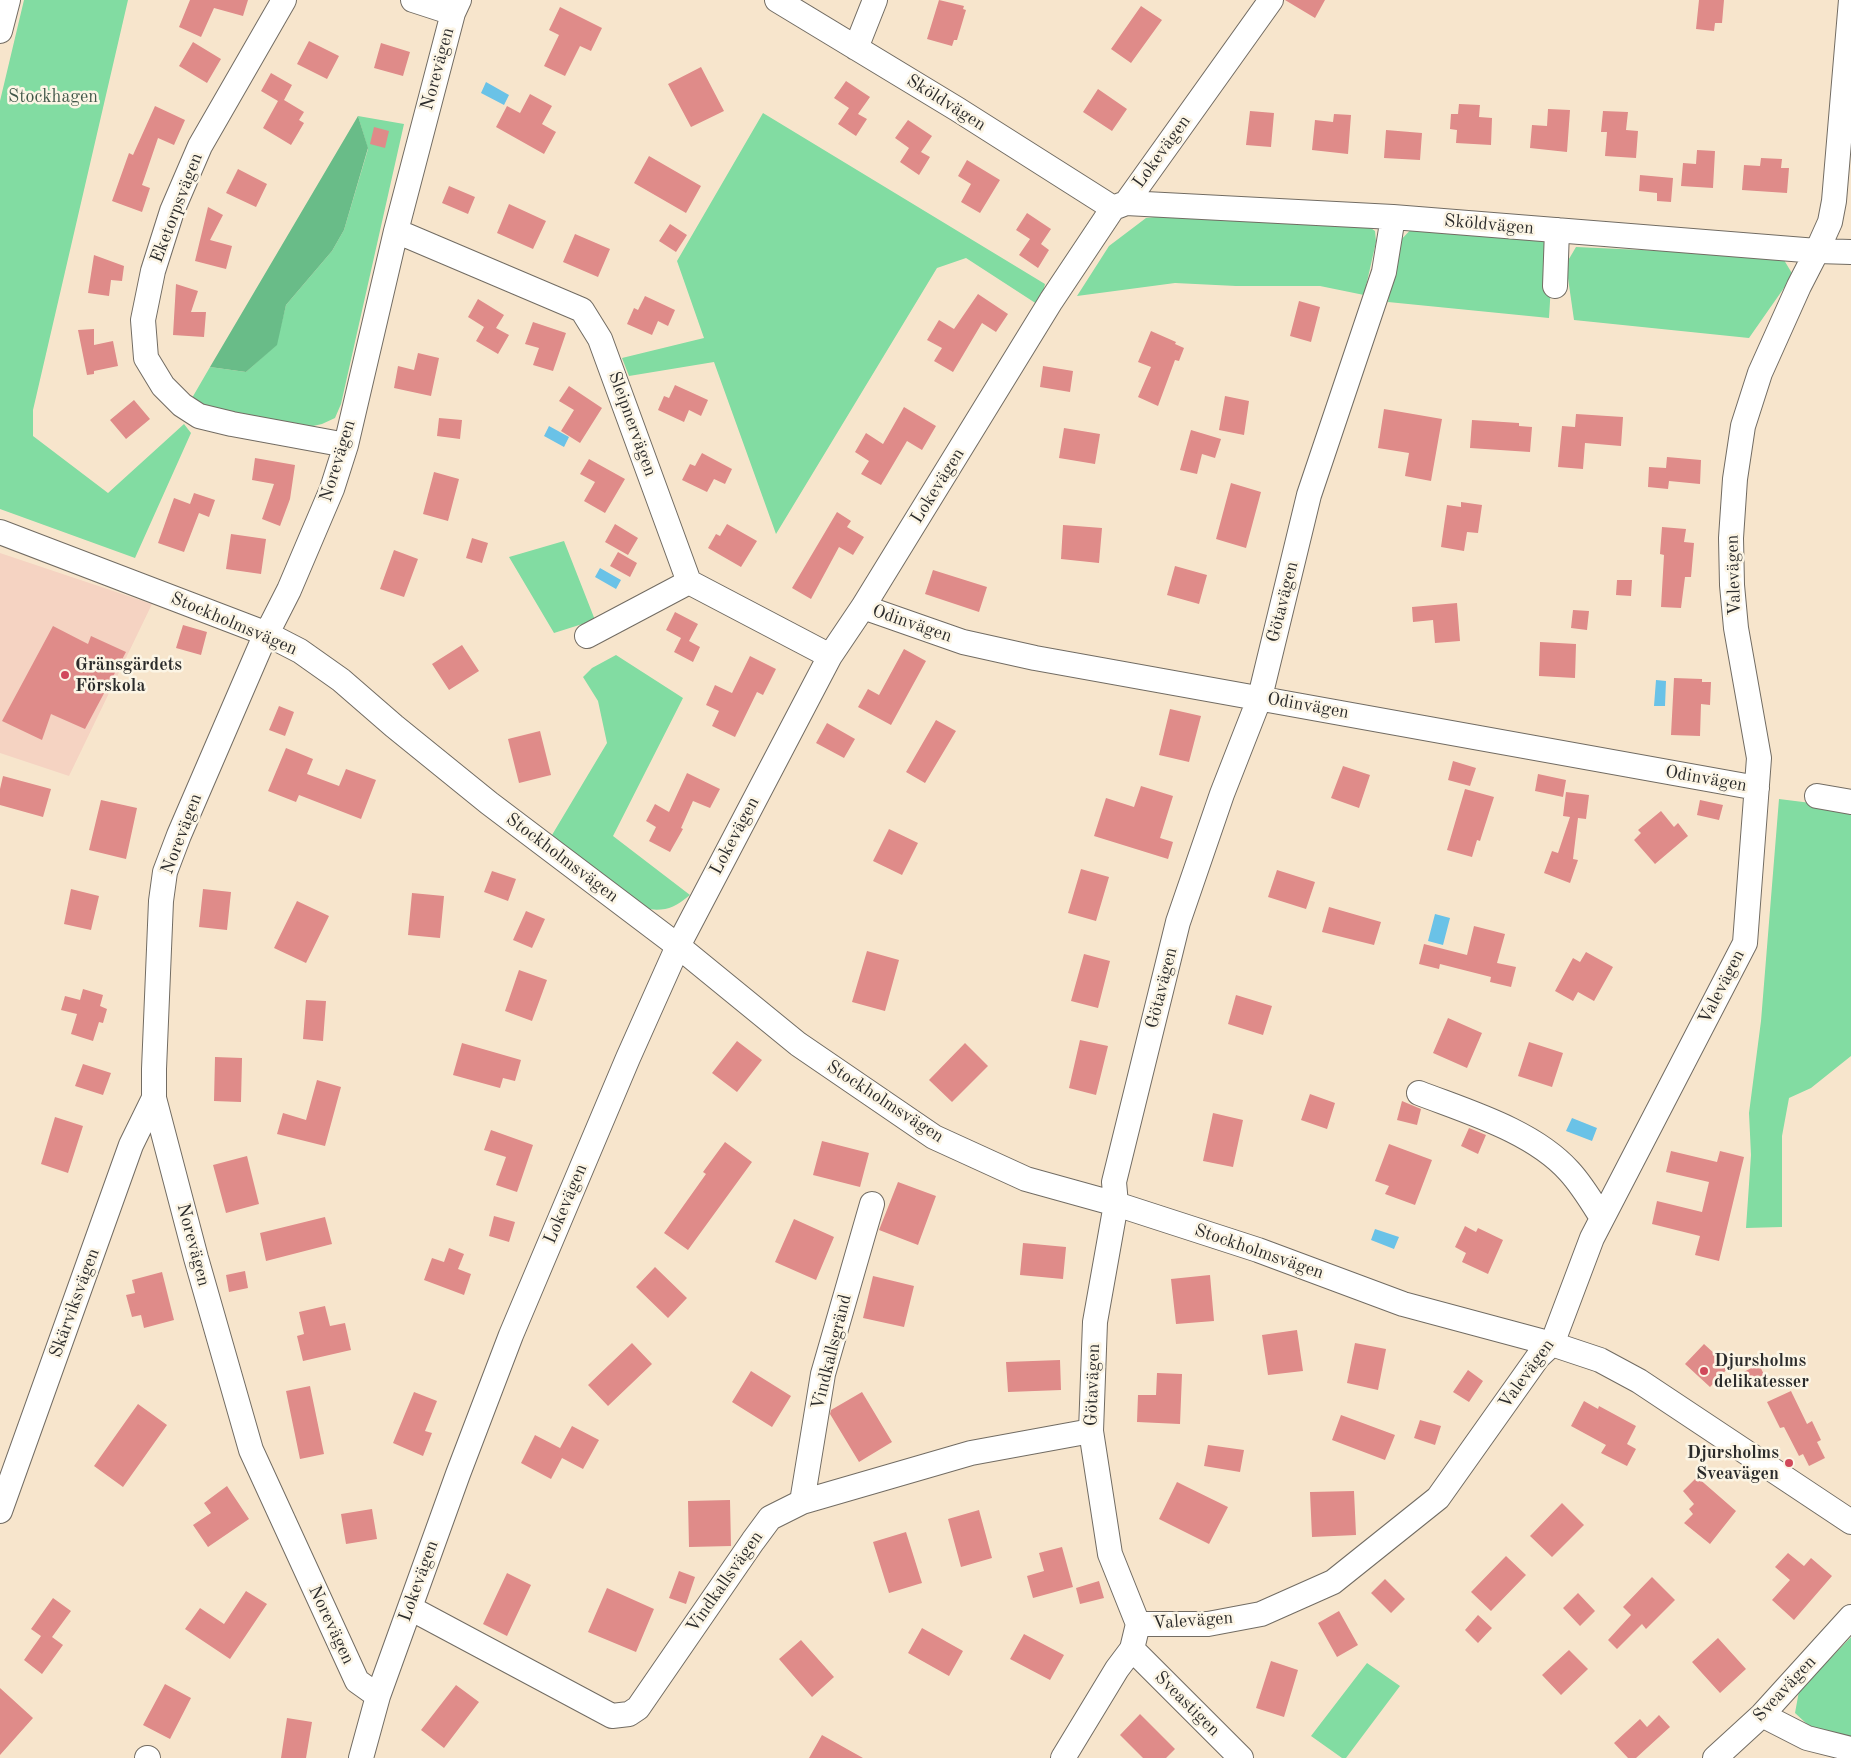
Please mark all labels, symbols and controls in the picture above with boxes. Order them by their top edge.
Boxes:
street label: Norevägen [417,25,459,113]
street label: Sköldvägen [902,70,990,136]
park label: Stockhagen [8,86,98,108]
street label: Lokevägen [1128,111,1196,193]
street label: Eketorpsvägen [146,150,208,266]
street label: Sköldvägen [1443,210,1535,240]
street label: Sleipnervägen [603,369,661,479]
street label: Norevägen [315,417,361,505]
street label: Lokevägen [906,444,970,528]
street label: Valevägen [1722,534,1746,616]
street label: Götavägen [1263,559,1303,645]
street label: Stockholmsvägen [167,588,301,660]
street label: Odinvägen [869,600,955,648]
place label: Gränsgärdets Förskola [75,654,182,696]
marker: Gränsgärdets Förskola [59,669,71,681]
street label: Odinvägen [1265,688,1351,724]
street label: Odinvägen [1663,761,1749,797]
street label: Norevägen [157,791,207,877]
street label: Lokevägen [706,794,764,878]
street label: Stockholmsvägen [501,809,623,907]
street label: Götavägen [1142,945,1182,1031]
street label: Valevägen [1694,946,1750,1028]
street label: Stockholmsvägen [822,1056,948,1148]
street label: Lokevägen [539,1161,593,1247]
street label: Norevägen [172,1201,214,1289]
street label: Stockholmsvägen [1191,1220,1327,1284]
street label: Skärviksvägen [45,1246,105,1360]
street label: Vindkallsgränd [807,1292,857,1412]
street label: Valevägen [1495,1335,1559,1413]
street label: Götavägen [1081,1343,1105,1427]
place label: Djursholms delikatesser [1714,1350,1809,1392]
marker: Djursholms delikatesser [1698,1365,1710,1377]
place label: Djursholms Sveavägen [1687,1442,1779,1485]
marker: Djursholms Sveavägen [1783,1457,1795,1469]
street label: Vindkallsvägen [682,1527,768,1637]
street label: Lokevägen [394,1537,444,1625]
street label: Norevägen [303,1582,359,1668]
street label: Valevägen [1152,1607,1234,1635]
street label: Sveavägen [1749,1651,1821,1727]
street label: Sveastigen [1150,1667,1224,1741]

